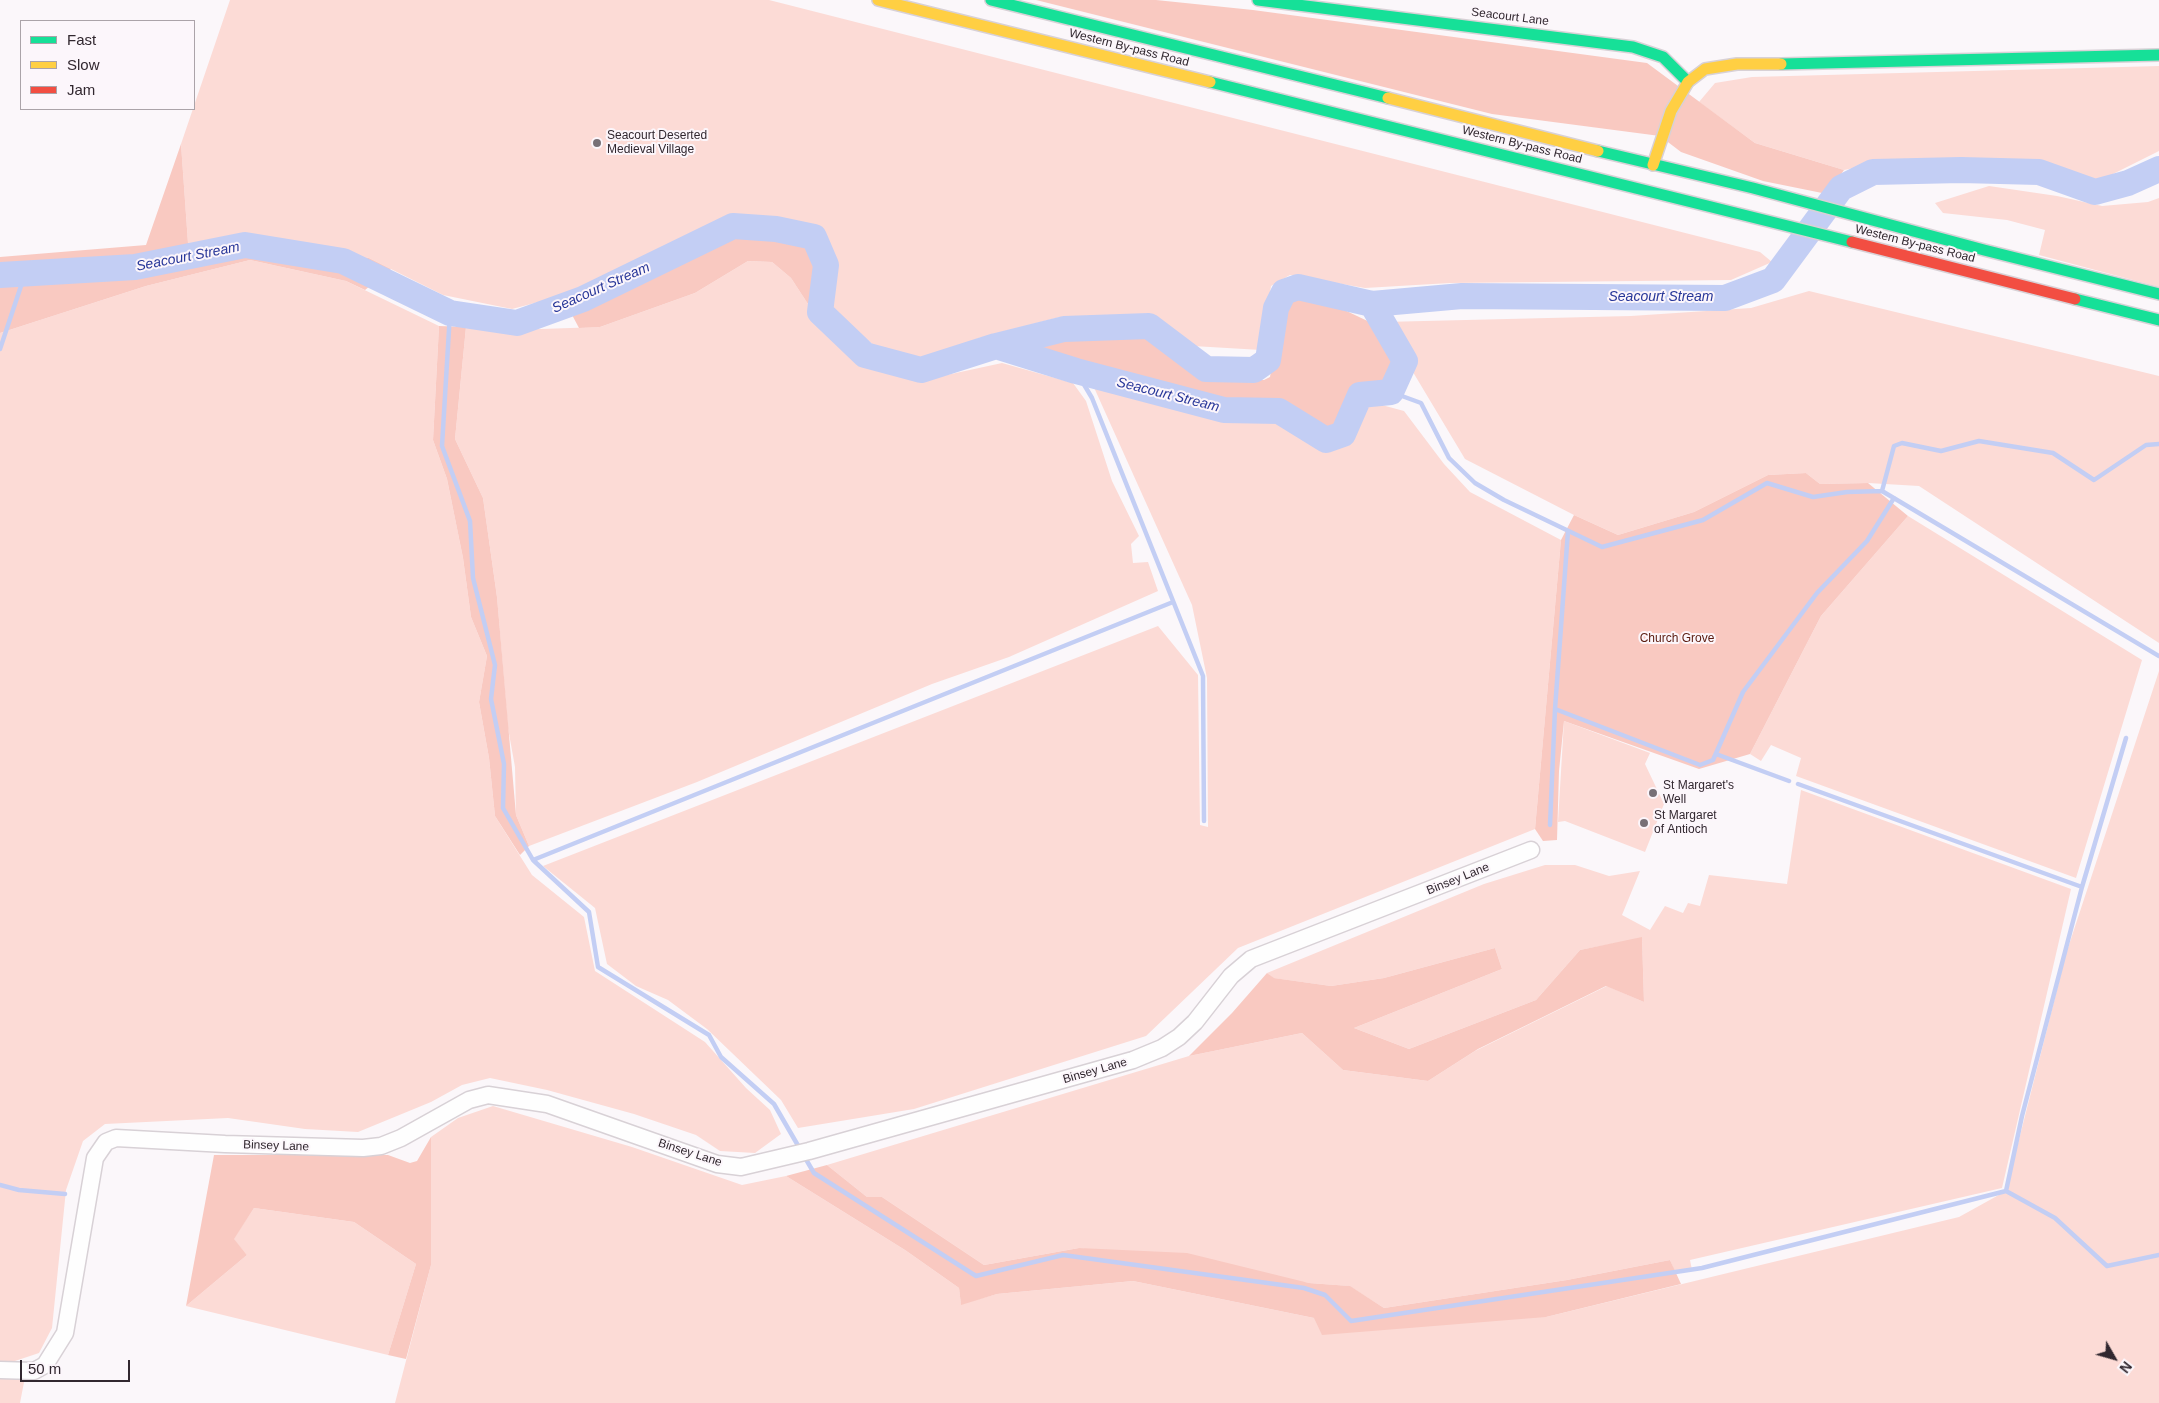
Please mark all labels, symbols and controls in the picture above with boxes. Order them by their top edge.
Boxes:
street label: Seacourt Lane [1470,5,1550,29]
legend [20,20,195,110]
street label: Western By-pass Road [1068,26,1190,70]
text: Fast [67,31,96,48]
text: Slow [67,56,100,73]
text: Jam [67,81,95,98]
street label: Western By-pass Road [1461,123,1583,167]
place label: Seacourt Deserted Medieval Village [607,129,707,157]
marker: Seacourt Deserted Medieval Village [591,137,603,149]
street label: Western By-pass Road [1854,222,1976,266]
water label: Seacourt Stream [135,239,241,275]
water label: Seacourt Stream [550,259,652,317]
water label: Seacourt Stream [1608,289,1714,305]
water label: Seacourt Stream [1115,374,1221,416]
park label: Church Grove [1640,632,1714,646]
place label: St Margaret's Well [1663,779,1734,807]
marker: St Margaret's Well [1647,787,1659,799]
place label: St Margaret of Antioch [1654,809,1717,837]
marker: St Margaret of Antioch [1638,817,1650,829]
street label: Binsey Lane [1425,860,1491,898]
street label: Binsey Lane [1061,1055,1129,1087]
street label: Binsey Lane [656,1136,724,1170]
street label: Binsey Lane [243,1138,309,1154]
north arrow [2089,1333,2139,1383]
scale bar [22,1350,132,1382]
text: N [2116,1358,2135,1376]
text: 50 m [28,1360,61,1377]

